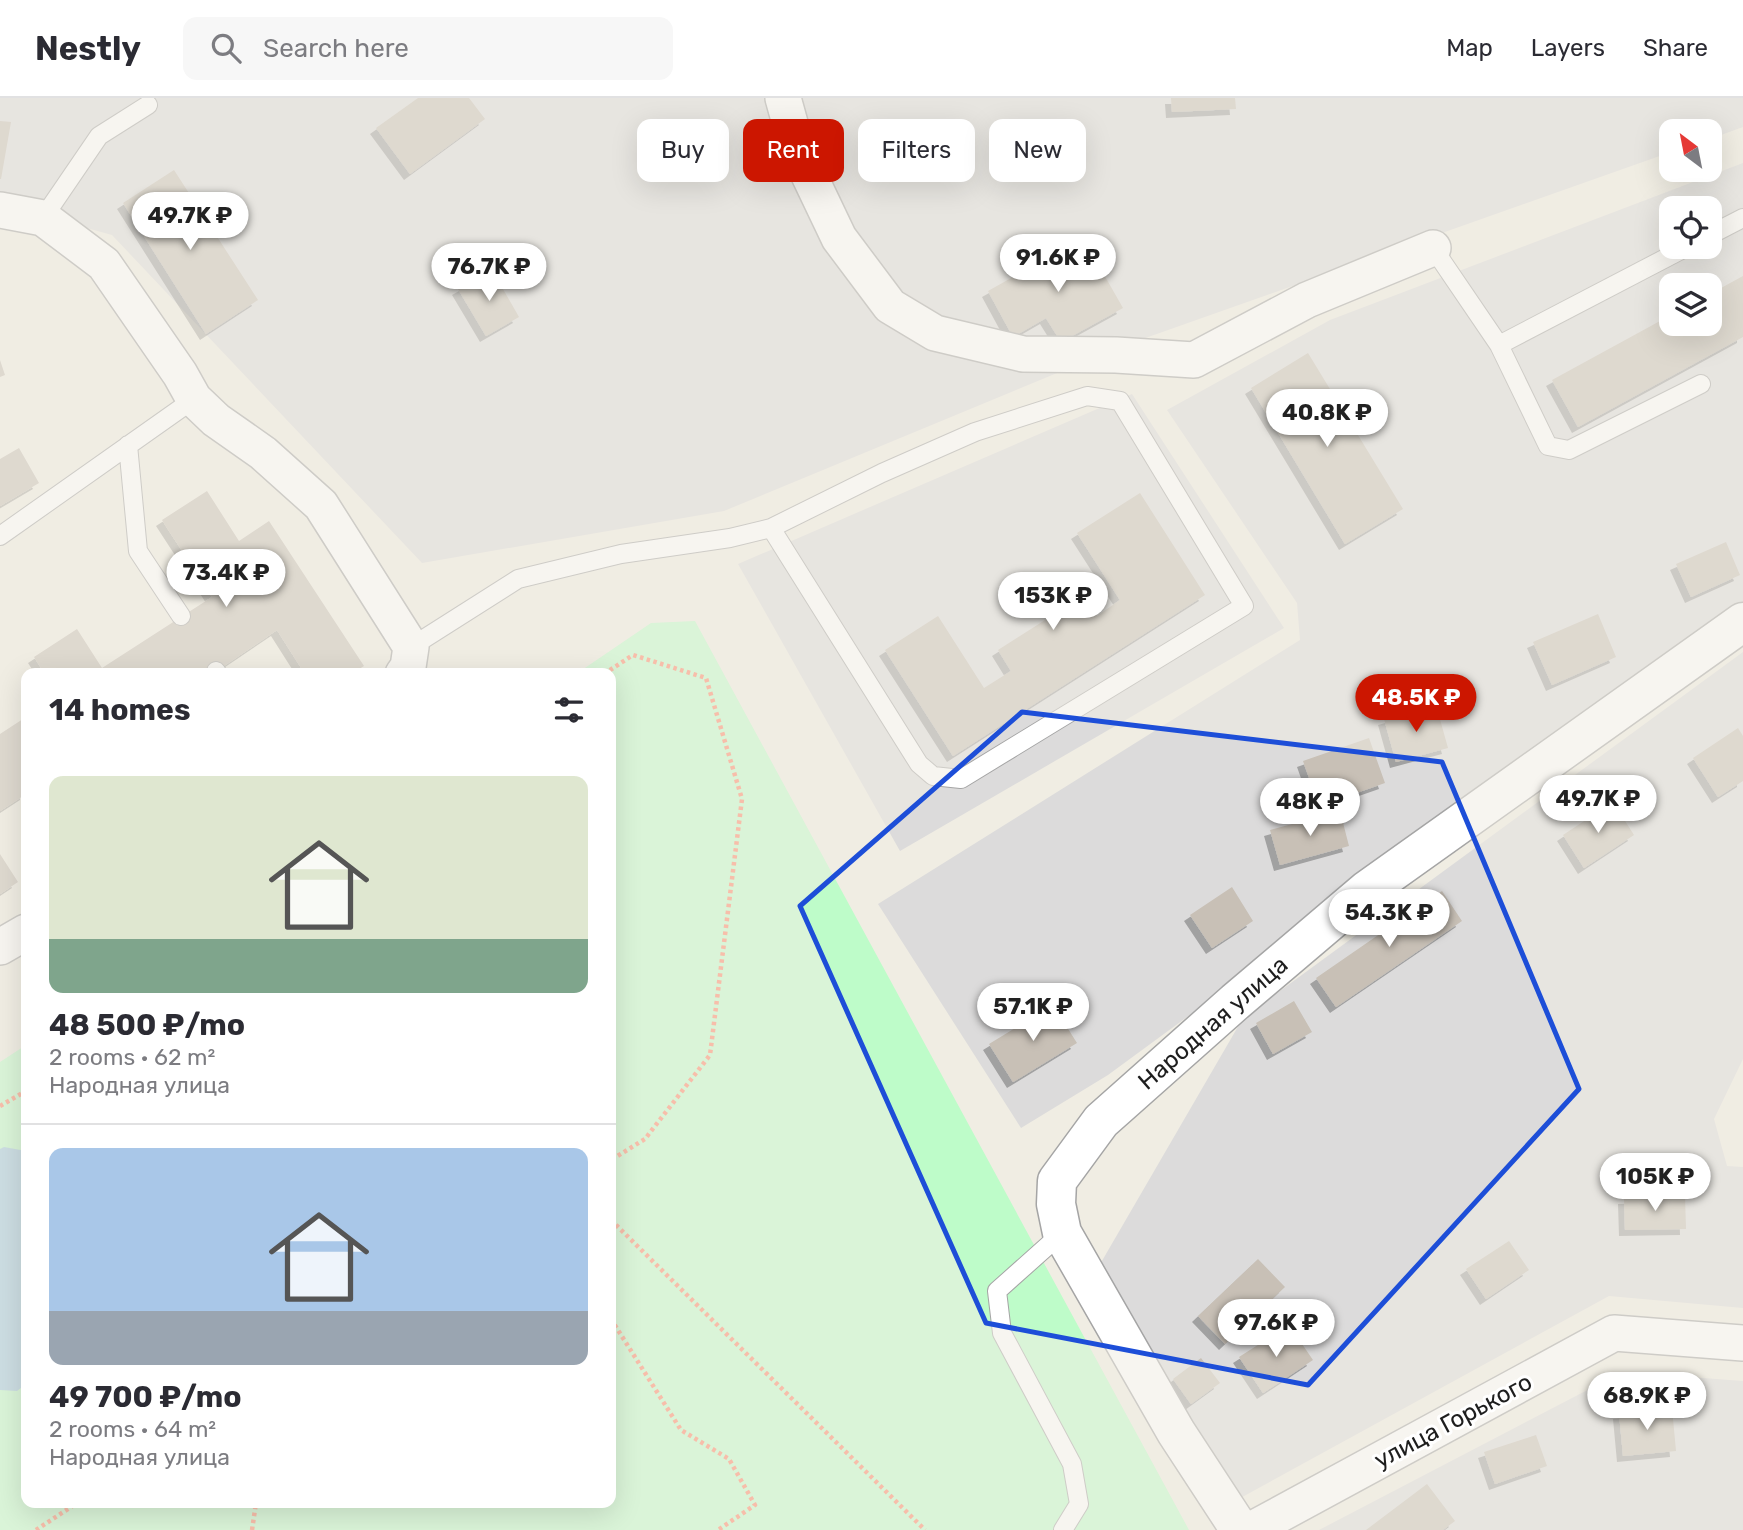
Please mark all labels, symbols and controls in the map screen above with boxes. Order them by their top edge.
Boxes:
search box [183,17,673,80]
text: Nestly [35,29,141,68]
icon: search [207,29,245,67]
text: Search here [263,33,409,64]
text: Map [1446,34,1493,62]
text: Layers [1531,34,1605,62]
text: Share [1643,34,1708,62]
chip: Buy [637,119,729,182]
chip: Rent [743,119,844,182]
chip: Filters [858,119,975,182]
chip: New [989,119,1086,182]
north arrow [1659,119,1722,182]
map controls [1659,119,1722,336]
pin: 49.7K ₽ [125,192,255,252]
button: locate [1659,196,1722,259]
text: 49.7K ₽ [148,201,232,229]
pin: 91.6K ₽ [993,234,1123,294]
text: 91.6K ₽ [1016,243,1100,271]
pin: 76.7K ₽ [424,244,554,303]
text: 76.7K ₽ [447,252,531,280]
button: layers [1659,273,1722,336]
pin: 40.8K ₽ [1262,390,1392,449]
text: 40.8K ₽ [1282,398,1372,426]
pin: 73.4K ₽ [161,550,291,609]
text: 73.4K ₽ [182,558,270,586]
pin: 153K ₽ [996,573,1110,632]
text: 153K ₽ [1014,581,1092,609]
pin: 48.5K ₽ [1351,674,1481,734]
text: 48.5K ₽ [1371,683,1461,711]
icon: filters [550,691,588,729]
text: 14 homes [49,692,191,728]
pin: 49.7K ₽ [1533,776,1663,835]
pin: 48K ₽ [1261,778,1359,838]
text: 49.7K ₽ [1556,784,1640,812]
text: 48K ₽ [1276,787,1344,815]
icon: home [256,822,382,948]
pin: 54.3K ₽ [1324,890,1454,949]
text: 54.3K ₽ [1345,898,1433,926]
street label: Народная улица [1133,951,1293,1095]
pin: 57.1K ₽ [968,984,1098,1043]
text: 57.1K ₽ [993,992,1073,1020]
text: 48 500 ₽/mo [49,1007,245,1043]
text: 2 rooms · 62 m² [49,1043,215,1071]
text: Народная улица [49,1071,230,1099]
pin: 105K ₽ [1598,1154,1712,1213]
text: 105K ₽ [1616,1162,1694,1190]
icon: home [256,1194,382,1320]
pin: 97.6K ₽ [1211,1300,1341,1359]
text: 97.6K ₽ [1234,1308,1318,1336]
street label: улица Горького [1369,1368,1537,1474]
pin: 68.9K ₽ [1582,1372,1712,1432]
text: 49 700 ₽/mo [49,1379,242,1415]
text: 68.9K ₽ [1603,1381,1691,1409]
text: 2 rooms · 64 m² [49,1415,216,1443]
text: Народная улица [49,1443,230,1471]

